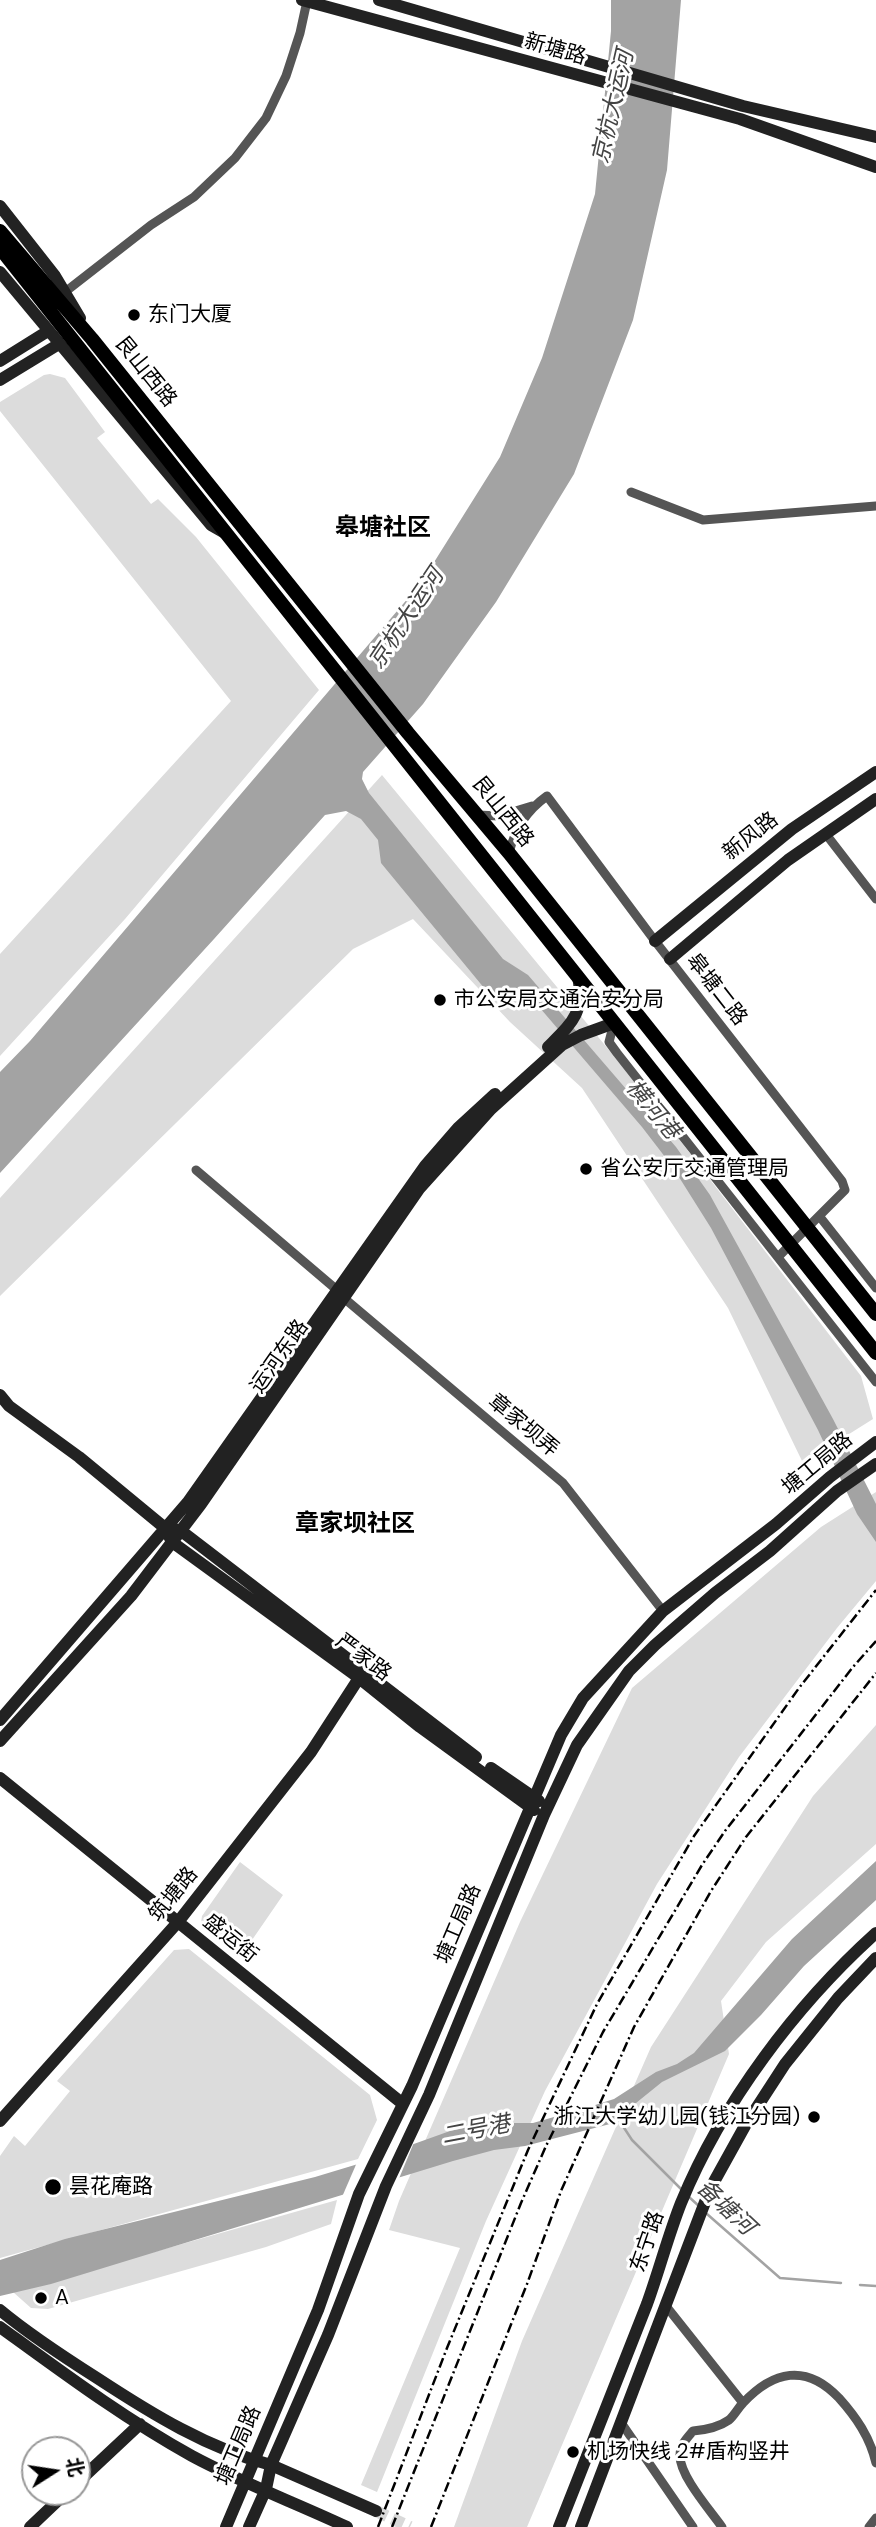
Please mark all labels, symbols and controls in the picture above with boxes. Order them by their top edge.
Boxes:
street label: 新塘路 [521,29,589,71]
water label: 京杭大运河 [588,48,640,166]
place label: 东门大厦 [148,302,232,328]
marker: 东门大厦 [126,307,142,323]
street label: 艮山西路 [109,331,181,413]
district label: 皋塘社区 [335,515,431,543]
water label: 京杭大运河 [363,564,451,674]
street label: 艮山西路 [466,771,538,853]
street label: 新风路 [718,808,784,866]
street label: 皋塘二路 [680,949,752,1031]
place label: 市公安局交通治安分局 [454,987,664,1013]
marker: 市公安局交通治安分局 [432,992,448,1008]
water label: 横河港 [619,1075,685,1145]
place label: 省公安厅交通管理局 [600,1156,789,1182]
marker: 省公安厅交通管理局 [578,1161,594,1177]
street label: 运河东路 [246,1315,314,1399]
street label: 章家坝弄 [483,1389,563,1463]
street label: 塘工局路 [778,1427,858,1501]
district label: 章家坝社区 [295,1511,415,1539]
street label: 严家路 [330,1629,396,1687]
street label: 筑塘路 [144,1863,204,1927]
street label: 塘工局路 [431,1880,487,1968]
street label: 盛运街 [198,1909,262,1969]
place label: 浙江大学幼儿园(钱江分园) [553,2104,800,2130]
marker: 浙江大学幼儿园(钱江分园) [806,2109,822,2125]
water label: 二号港 [440,2111,512,2151]
place label: 昙花庵路 [69,2174,153,2200]
water label: 备塘河 [690,2174,760,2242]
marker: 昙花庵路 [43,2177,63,2197]
street label: 东宁路 [626,2208,670,2276]
place label: A [55,2285,69,2311]
marker: A [33,2290,49,2306]
street label: 塘工局路 [211,2402,267,2490]
north arrow [21,2436,91,2506]
place label: 机场快线 2#盾构竖井 [587,2439,790,2465]
marker: 机场快线 2#盾构竖井 [565,2444,581,2460]
text: 北 [61,2455,89,2479]

